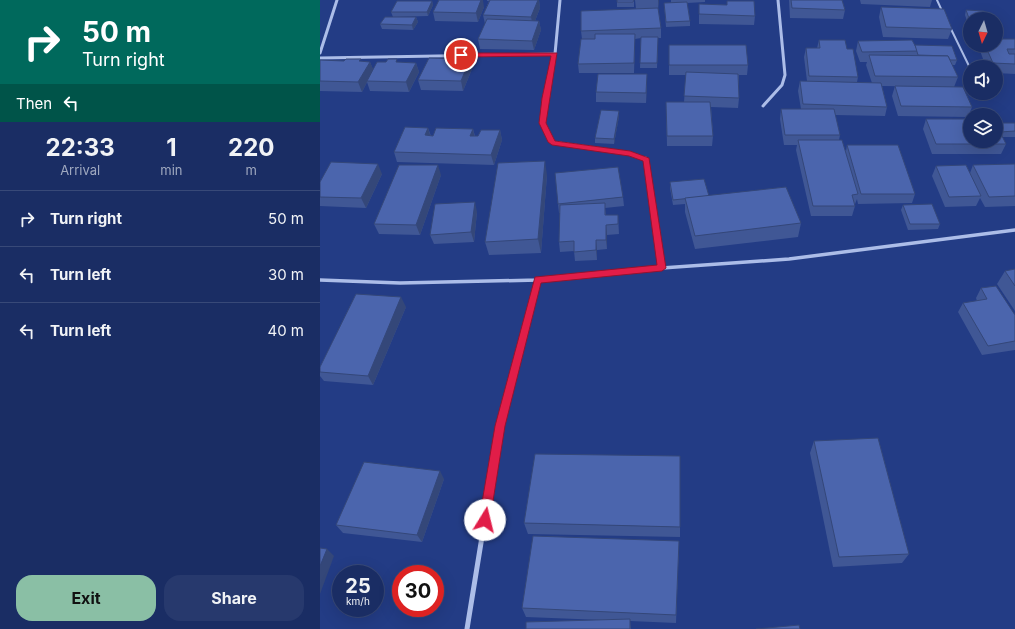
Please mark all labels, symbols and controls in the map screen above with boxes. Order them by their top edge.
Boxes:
north arrow [963,12,1003,52]
map controls [963,12,1003,148]
text: 50 m [82,15,151,49]
icon: right [16,16,68,68]
pin [444,38,478,72]
icon: arrive [450,44,472,66]
text: Turn right [82,49,165,70]
button: sound [963,60,1003,100]
icon: left [60,92,82,114]
text: Then [16,94,52,113]
button: layers [963,108,1003,148]
text: 22:33 [46,133,115,162]
text: 1 [166,133,177,162]
text: 220 [228,133,274,162]
text: Arrival [60,162,100,178]
text: min [160,162,183,178]
text: m [246,162,257,178]
icon: right [16,208,38,230]
text: Turn right [50,209,122,228]
text: 50 m [268,209,304,228]
icon: left [16,264,38,286]
text: Turn left [50,265,111,284]
text: 30 m [268,265,304,284]
icon: left [16,320,38,342]
text: Turn left [50,321,111,340]
text: 40 m [267,321,304,340]
position arrow [464,499,506,541]
speed limit sign: 30 [392,565,444,617]
text: 25 [345,574,371,598]
button: Exit [16,575,156,621]
button: Share [164,575,304,621]
text: km/h [346,595,370,607]

